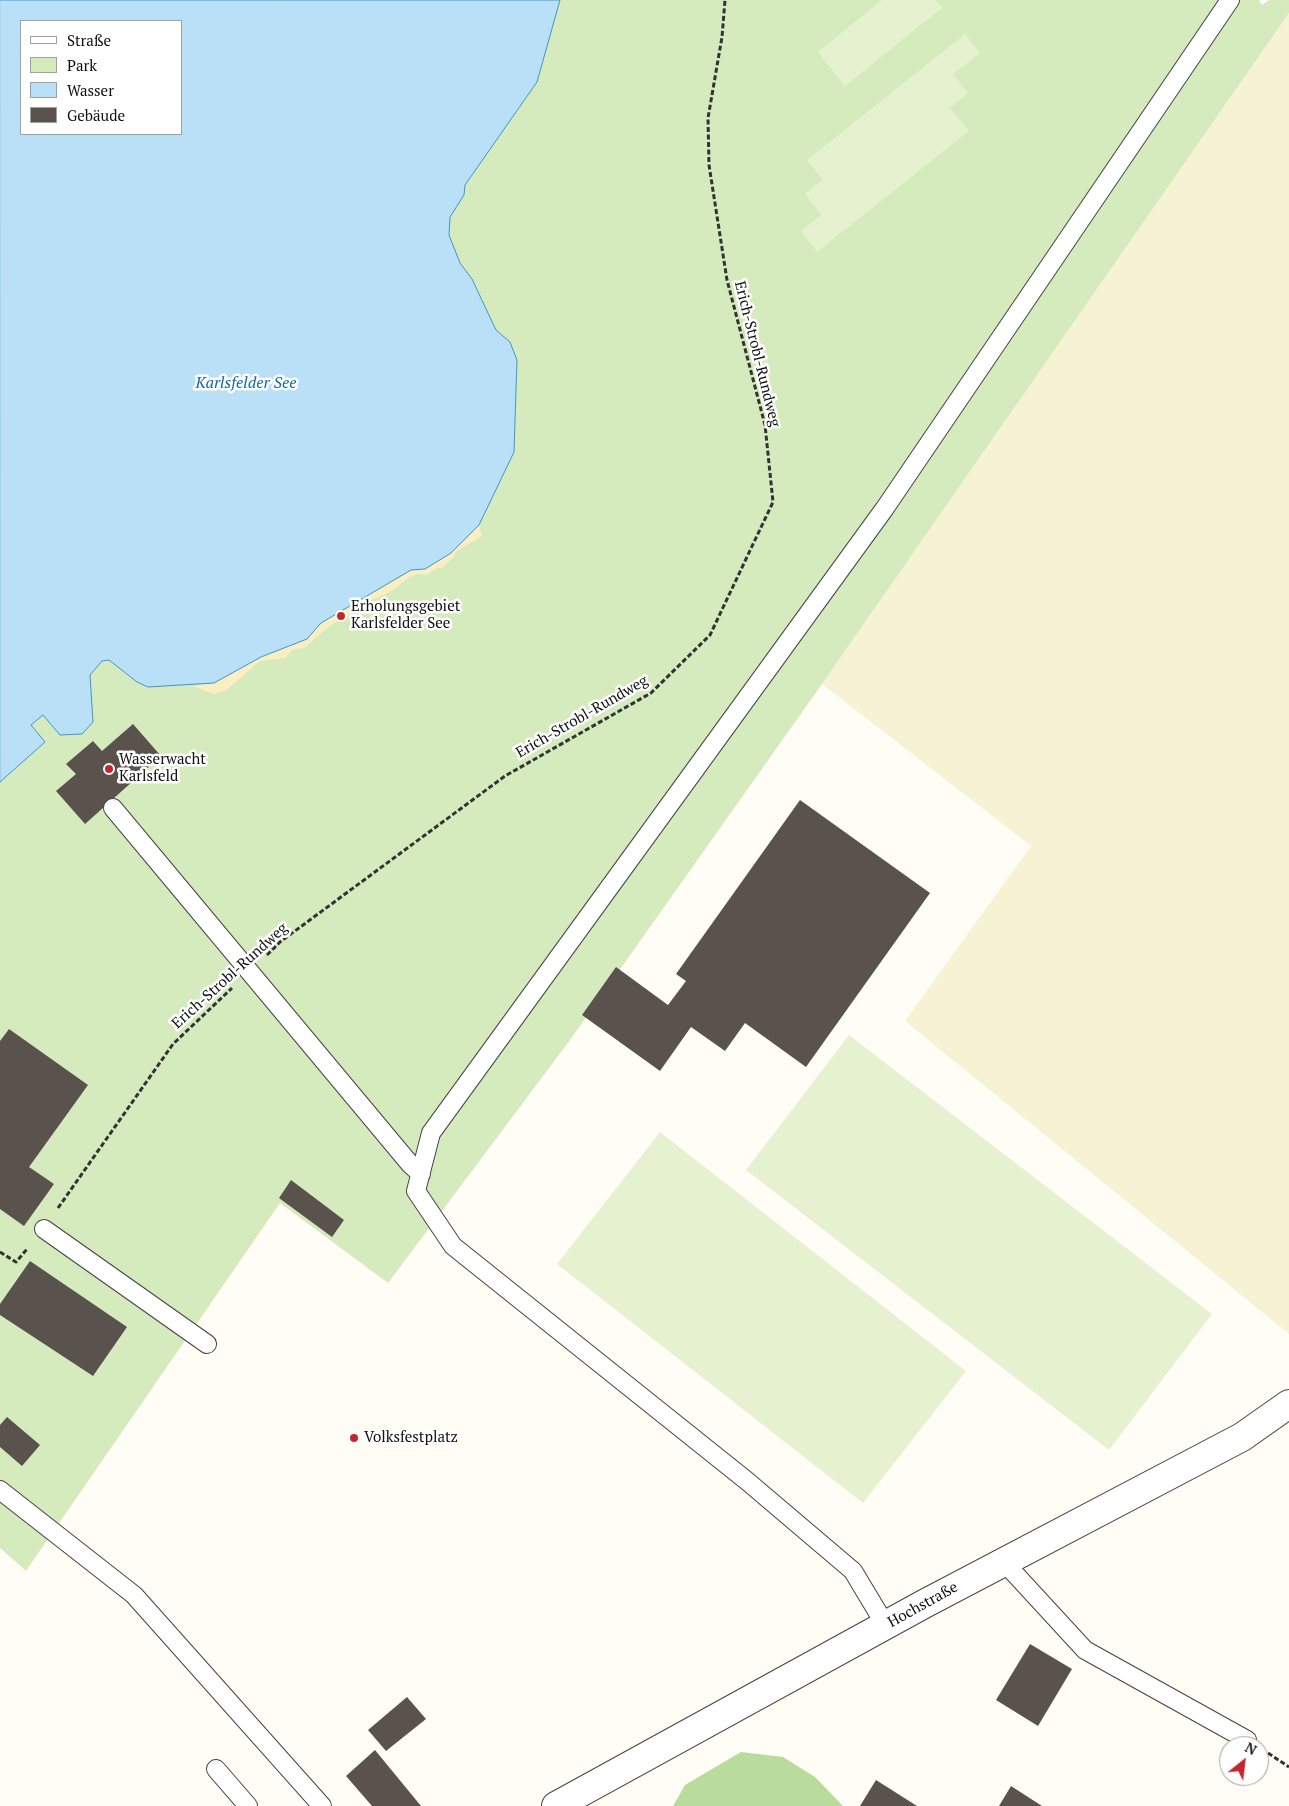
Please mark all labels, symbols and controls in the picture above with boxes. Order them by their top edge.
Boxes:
legend [20,20,182,135]
text: Straße [67,30,111,50]
text: Park [67,55,97,75]
text: Wasser [67,80,114,100]
text: Gebäude [67,105,125,125]
street label: Erich-Strobl-Rundweg [730,279,784,429]
water label: Karlsfelder See [196,373,296,393]
place label: Erholungsgebiet Karlsfelder See [351,598,460,633]
marker: Erholungsgebiet Karlsfelder See [335,610,347,622]
street label: Erich-Strobl-Rundweg [513,672,651,762]
place label: Wasserwacht Karlsfeld [119,751,206,786]
marker: Wasserwacht Karlsfeld [103,763,115,775]
street label: Erich-Strobl-Rundweg [168,919,292,1033]
place label: Volksfestplatz [364,1429,458,1447]
marker: Volksfestplatz [348,1432,360,1444]
street label: Hochstraße [885,1578,961,1632]
north arrow [1219,1736,1269,1786]
text: N [1242,1737,1260,1759]

